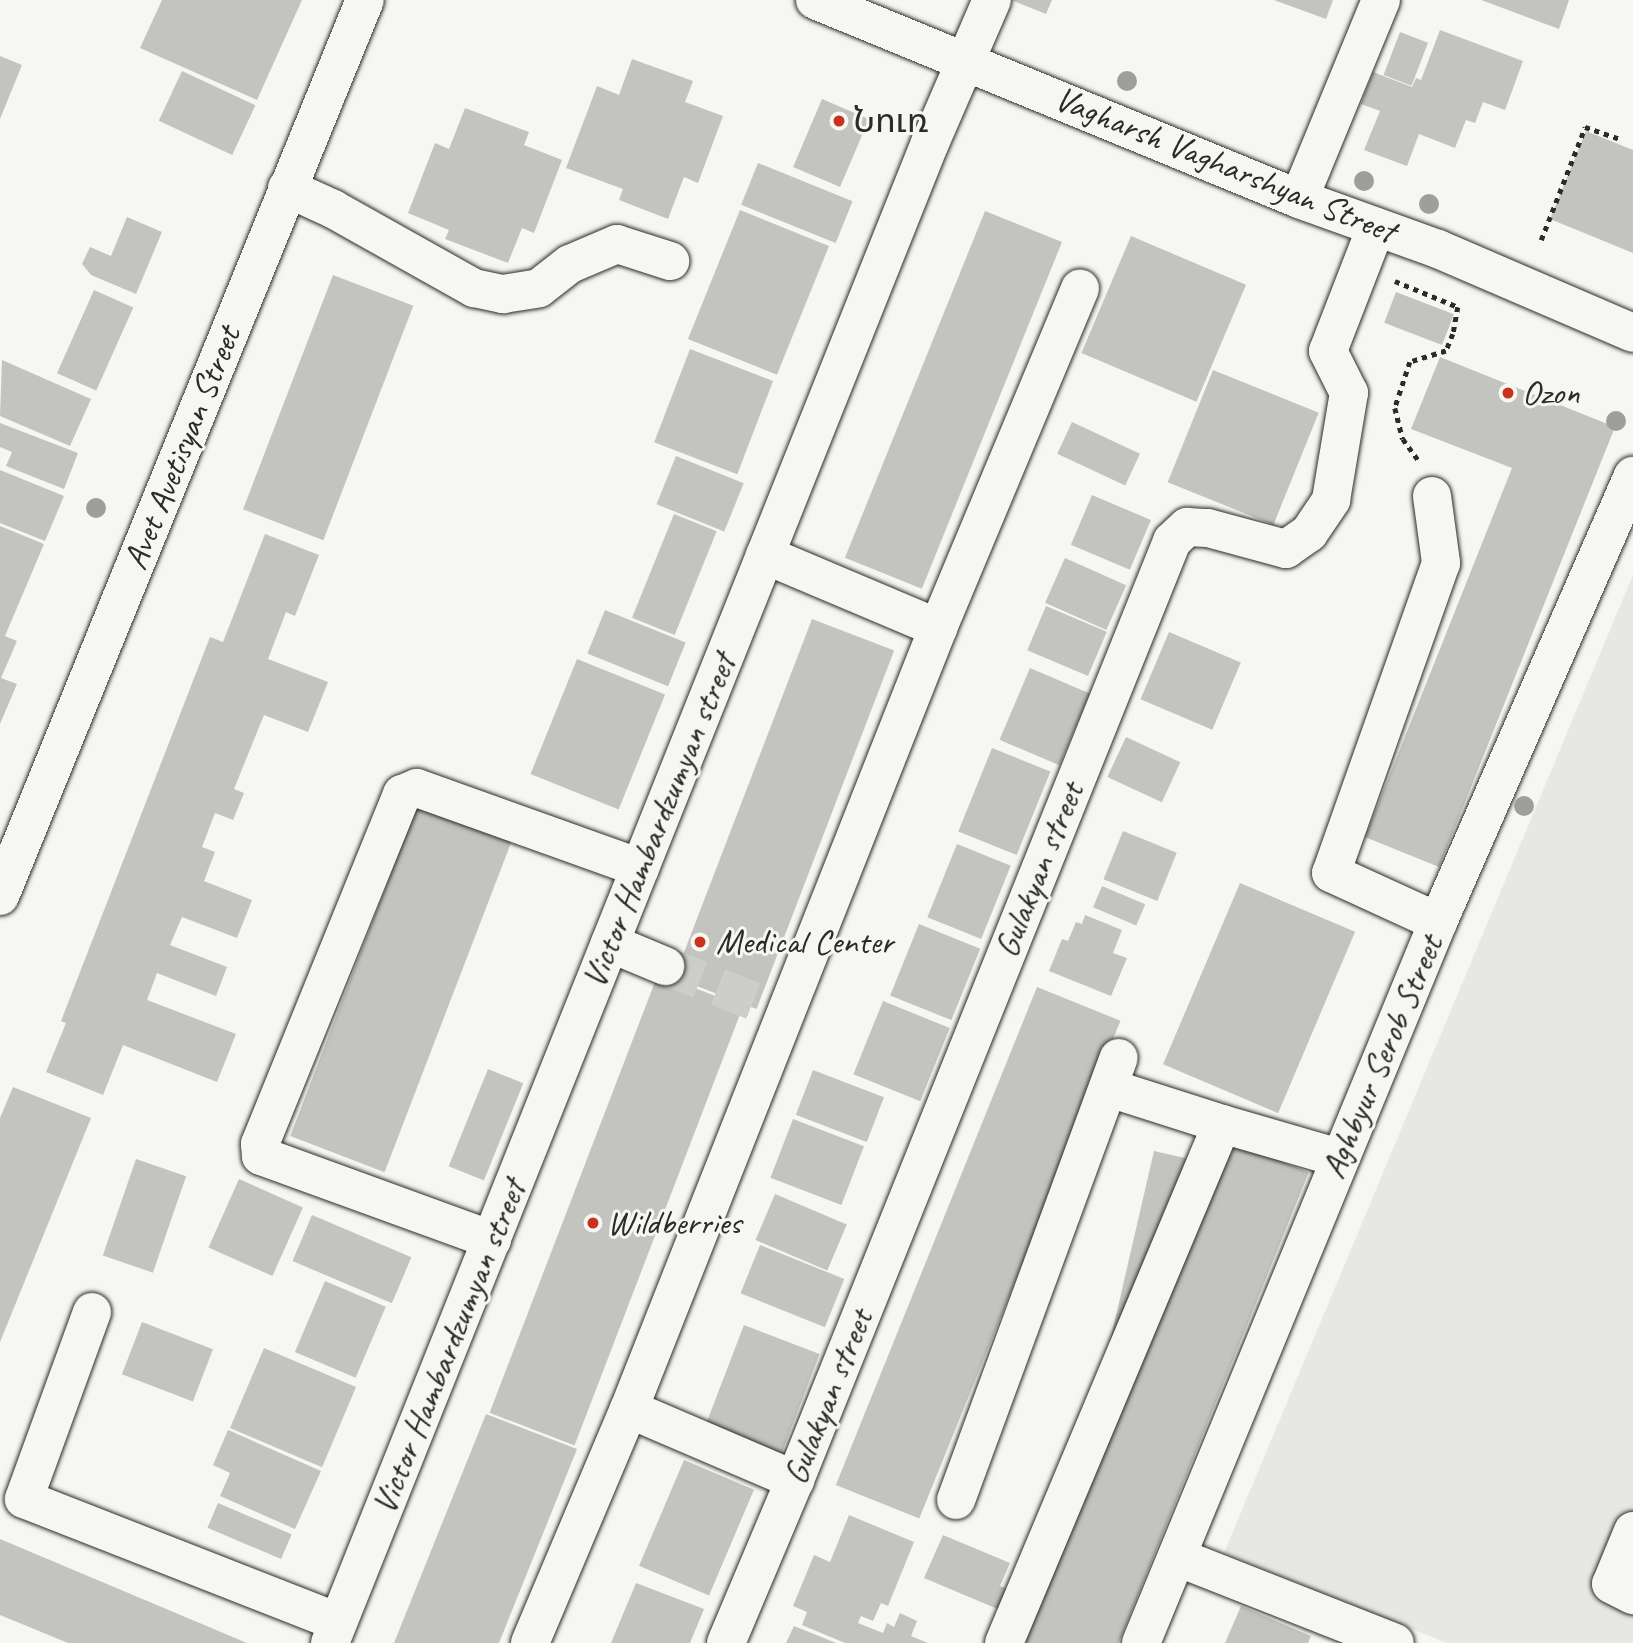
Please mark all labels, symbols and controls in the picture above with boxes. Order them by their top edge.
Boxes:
street label: Vagharsh Vagharshyan Street [1049,78,1401,252]
place label: Նուռ [853,100,928,142]
marker: Նուռ [831,113,847,129]
street label: Avet Avetisyan Street [114,321,250,575]
place label: Ozon [1522,372,1580,414]
marker: Ozon [1500,385,1516,401]
street label: Victor Hambardzumyan street [573,648,745,994]
street label: Gulakyan street [985,777,1093,963]
place label: Medical Center [716,921,893,963]
street label: Aghbyur Serob Street [1312,929,1452,1185]
marker: Medical Center [690,932,710,952]
street label: Victor Hambardzumyan street [363,1174,535,1520]
place label: Wildberries [607,1202,741,1244]
marker: Wildberries [585,1215,601,1231]
street label: Gulakyan street [774,1304,882,1490]

